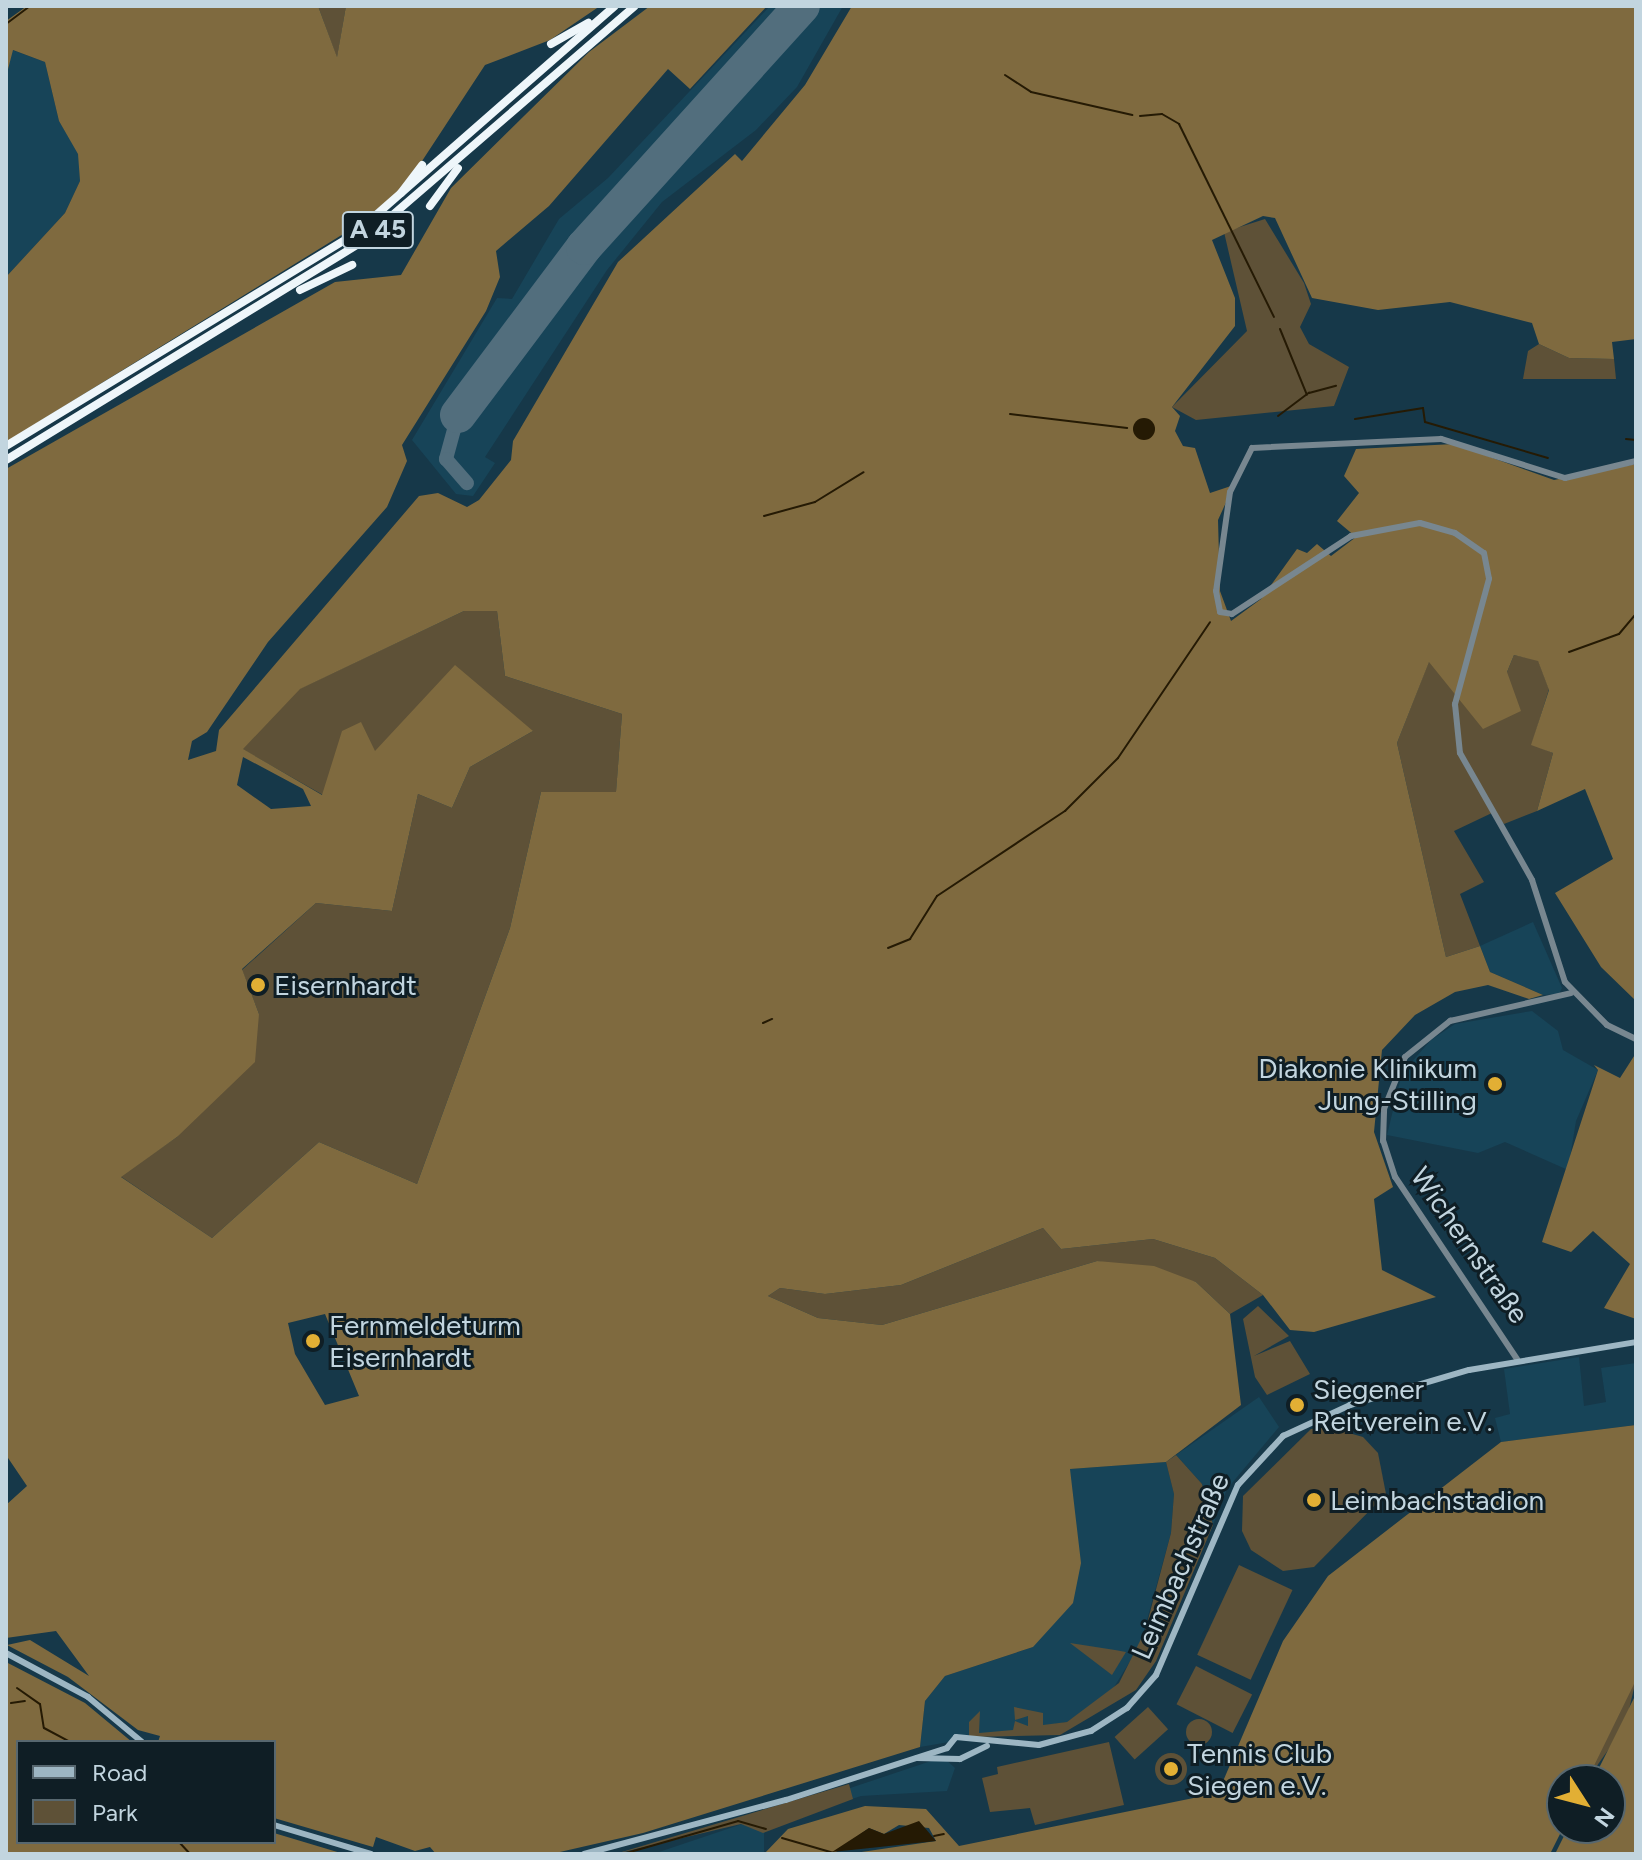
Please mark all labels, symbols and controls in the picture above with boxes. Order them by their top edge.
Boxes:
road number: A 45 [340,208,416,252]
place label: Eisernhardt [274,968,417,1002]
marker: Eisernhardt [249,976,267,994]
place label: Diakonie Klinikum Jung-Stilling [1258,1051,1477,1117]
marker: Diakonie Klinikum Jung-Stilling [1484,1073,1506,1095]
street label: Wichernstraße [1404,1160,1536,1330]
place label: Fernmeldeturm Eisernhardt [329,1308,521,1374]
marker: Fernmeldeturm Eisernhardt [304,1332,322,1350]
place label: Siegener Reitverein e.V. [1313,1372,1493,1438]
marker: Siegener Reitverein e.V. [1288,1396,1306,1414]
street label: Leimbachstraße [1124,1468,1236,1664]
place label: Leimbachstadion [1330,1483,1544,1517]
marker: Leimbachstadion [1305,1491,1323,1509]
place label: Tennis Club Siegen e.V. [1187,1736,1332,1802]
legend [16,1740,276,1844]
text: Road [92,1758,147,1787]
marker: Tennis Club Siegen e.V. [1162,1760,1180,1778]
north arrow [1546,1764,1626,1844]
text: Park [92,1798,138,1827]
text: N [1588,1802,1620,1832]

